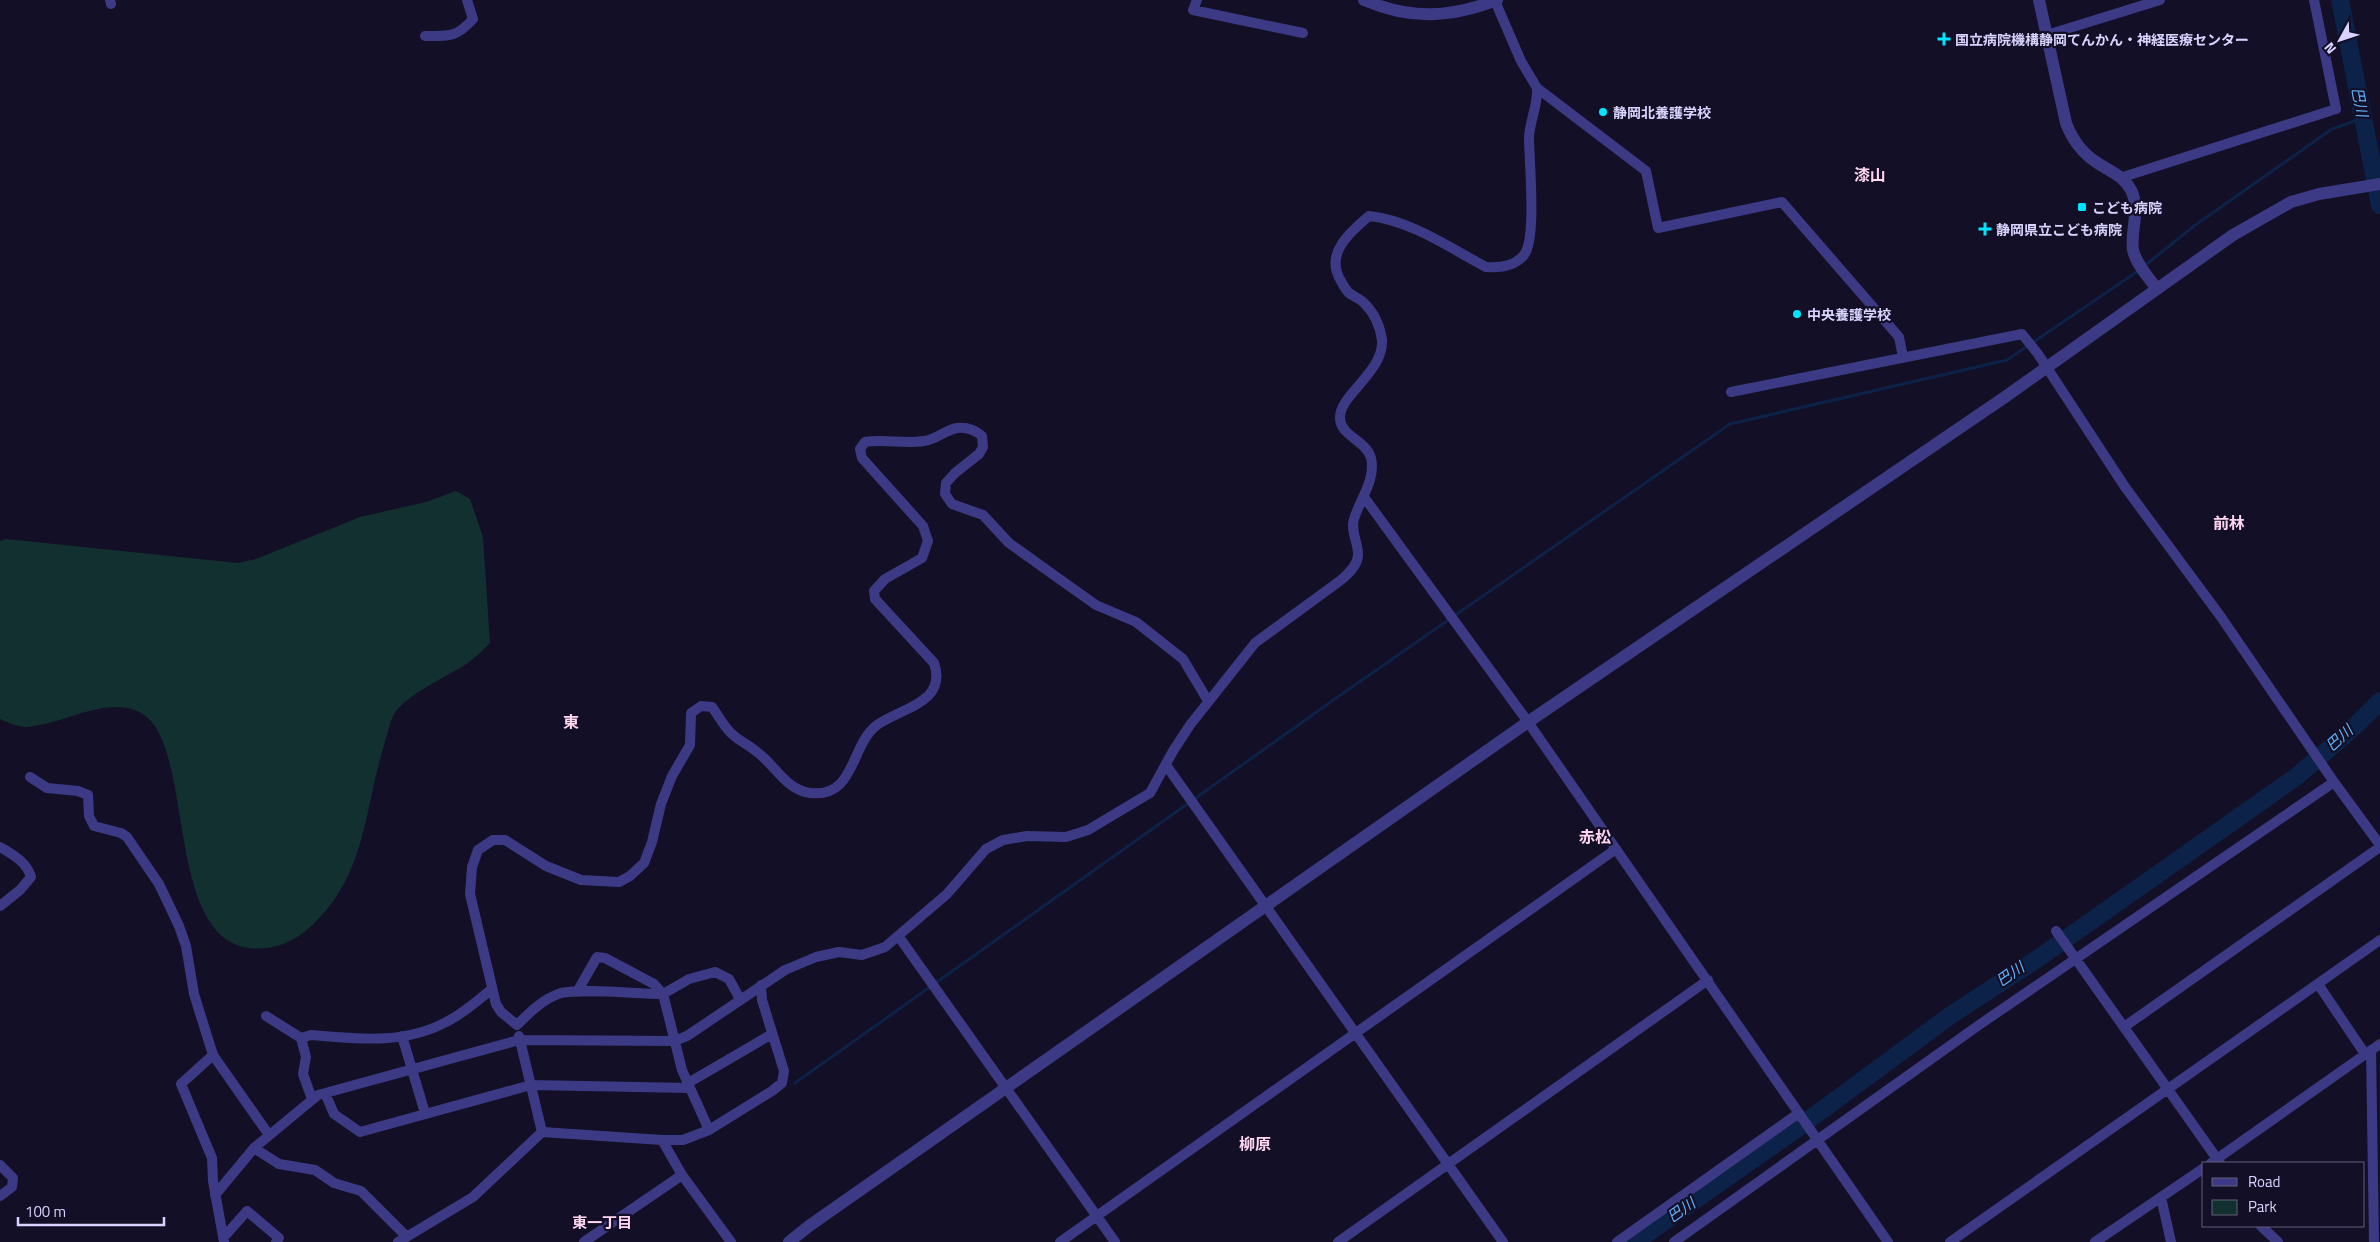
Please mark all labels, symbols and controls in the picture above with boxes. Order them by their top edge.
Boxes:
north arrow [2315,15,2365,65]
place label: 国立病院機構静岡てんかん・神経医療センター [1955,29,2249,50]
marker: 国立病院機構静岡てんかん・神経医療センター [1937,32,1951,46]
text: N [2318,38,2341,59]
water label: 巴川 [2346,85,2375,121]
place label: 静岡北養護学校 [1613,102,1711,123]
marker: 静岡北養護学校 [1597,106,1609,118]
district label: 漆山 [1854,163,1886,187]
place label: こども病院 [2092,197,2162,218]
marker: こども病院 [2076,201,2088,213]
place label: 静岡県立こども病院 [1996,219,2122,240]
marker: 静岡県立こども病院 [1978,222,1992,236]
place label: 中央養護学校 [1807,304,1891,325]
marker: 中央養護学校 [1791,308,1803,320]
district label: 前林 [2213,511,2245,535]
district label: 東 [563,710,579,734]
water label: 巴川 [2320,718,2359,757]
district label: 赤松 [1579,825,1611,849]
water label: 巴川 [1991,955,2031,992]
district label: 柳原 [1239,1132,1271,1156]
legend [2202,1162,2365,1227]
text: Road [2248,1170,2280,1193]
water label: 巴川 [1662,1191,1702,1228]
scale bar [18,1194,164,1226]
text: Park [2248,1195,2277,1218]
text: 100 m [25,1200,66,1223]
district label: 東一丁目 [572,1211,632,1234]

